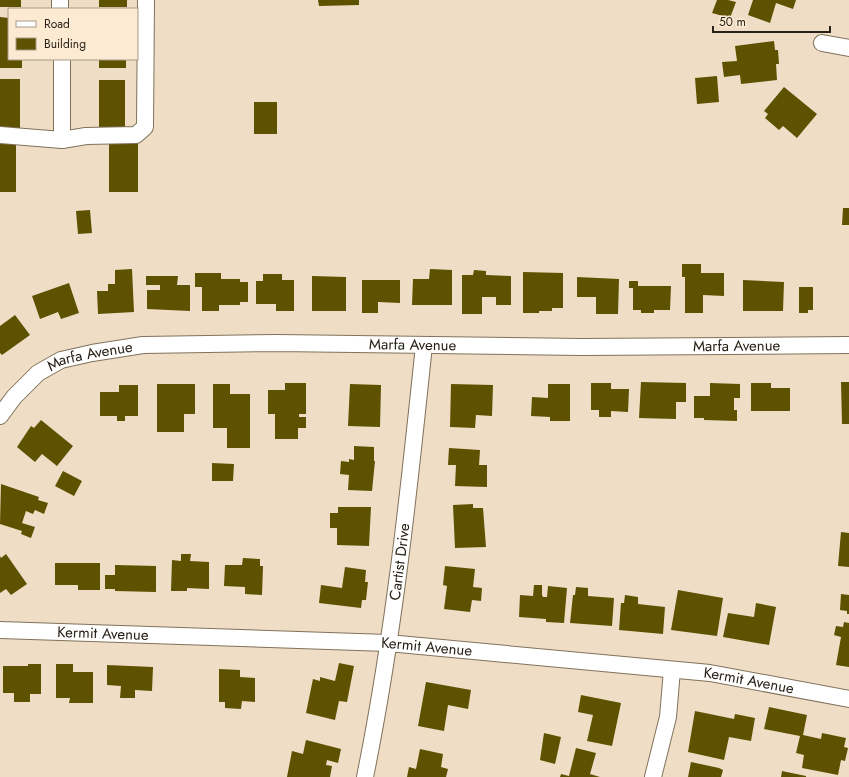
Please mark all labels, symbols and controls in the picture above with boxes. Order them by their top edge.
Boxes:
legend [8,8,138,60]
scale bar [713,8,830,34]
text: 50 m [719,13,746,31]
text: Road [44,15,70,33]
text: Building [44,35,86,53]
street label: Marfa Avenue [369,333,457,356]
street label: Marfa Avenue [693,335,781,357]
street label: Marfa Avenue [43,336,134,377]
street label: Cartist Drive [384,522,415,602]
street label: Kermit Avenue [57,621,149,646]
street label: Kermit Avenue [381,632,473,662]
street label: Kermit Avenue [703,661,796,700]

